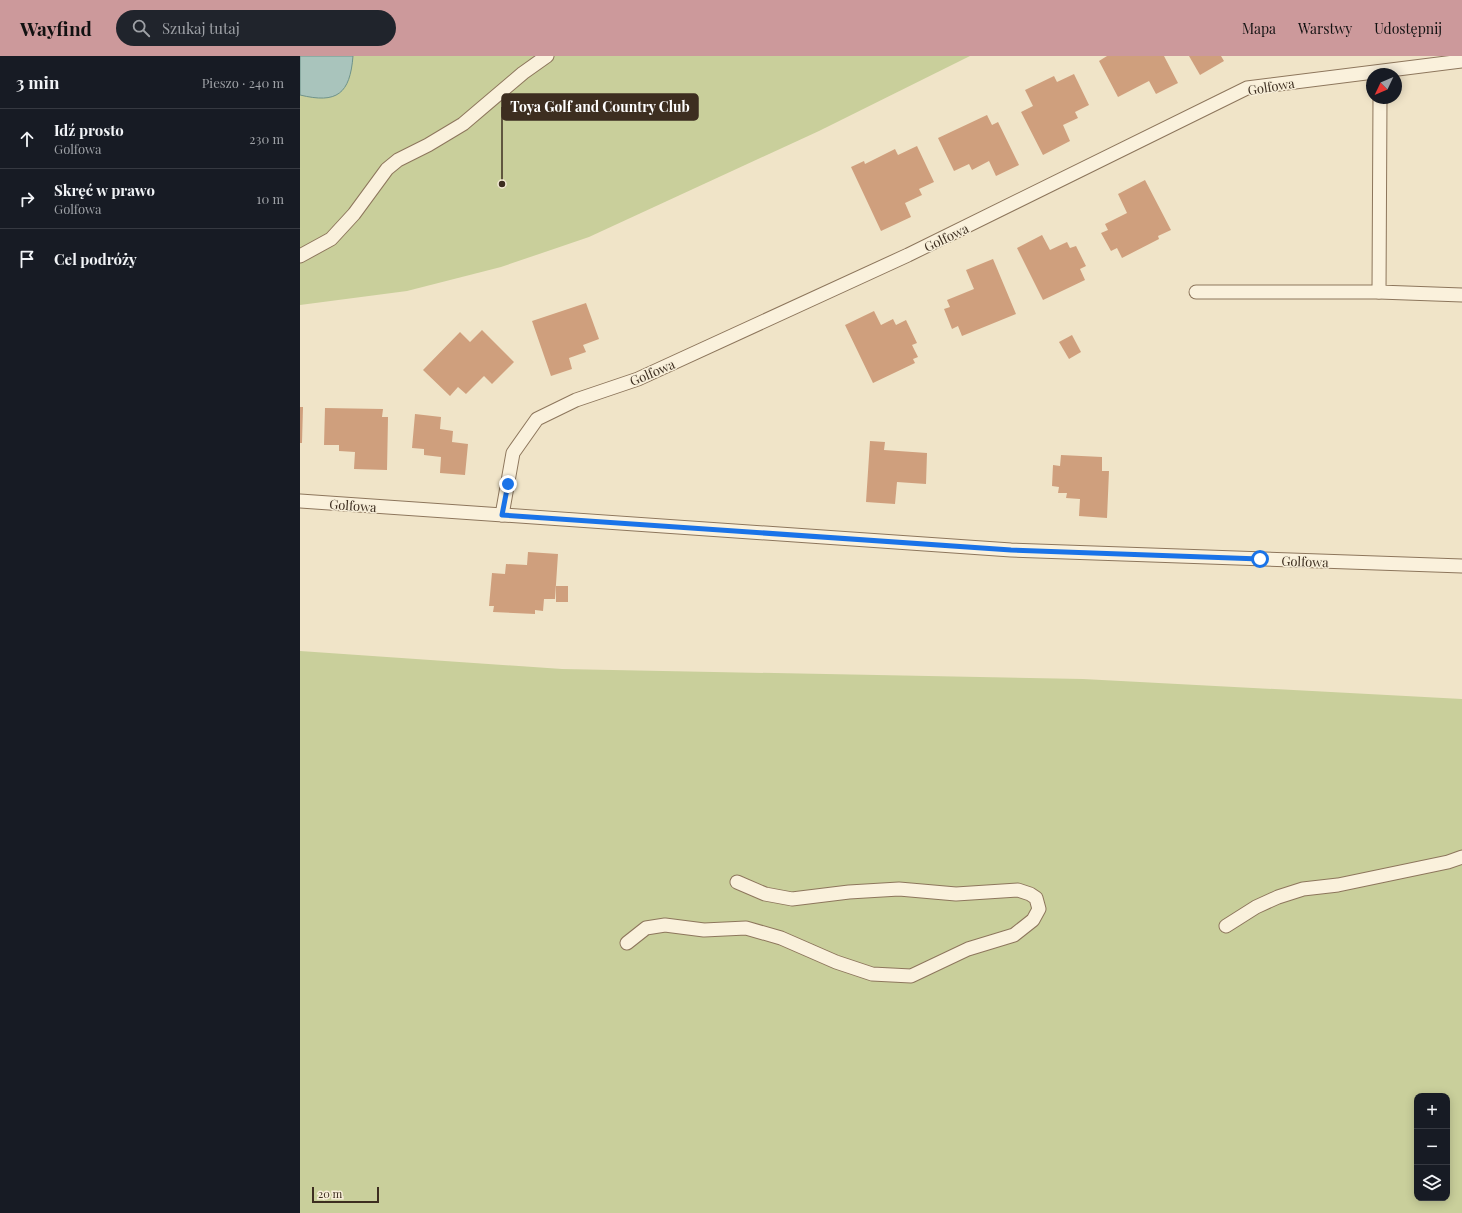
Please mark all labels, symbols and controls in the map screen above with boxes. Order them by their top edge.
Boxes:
search box [116,10,396,46]
text: Wayfind [20,15,92,41]
icon: search [130,17,152,39]
text: Szukaj tutaj [162,18,240,38]
text: Mapa [1242,19,1276,38]
text: Warstwy [1298,19,1352,38]
text: Udostępnij [1374,19,1442,38]
north arrow [1366,68,1402,104]
text: 3 min [16,71,59,93]
text: Pieszo · 240 m [202,74,284,91]
street label: Golfowa [1246,74,1296,98]
callout: Toya Golf and Country Club [502,94,698,120]
text: Toya Golf and Country Club [510,97,690,116]
text: Idź prosto [54,120,124,140]
icon: ahead [16,128,38,150]
text: 230 m [249,130,284,147]
text: Golfowa [54,140,101,157]
text: Skręć w prawo [54,180,155,200]
icon: right [16,188,38,210]
text: 10 m [257,190,284,207]
text: Golfowa [54,200,101,217]
street label: Golfowa [921,219,971,255]
icon: arrive [16,248,38,270]
text: Cel podróży [54,249,137,269]
street label: Golfowa [627,355,678,389]
route end [499,475,517,493]
street label: Golfowa [329,495,378,515]
route start [1251,550,1269,568]
street label: Golfowa [1281,552,1329,570]
map controls [1414,1093,1450,1201]
button: + [1414,1093,1450,1129]
button: − [1414,1129,1450,1165]
button: layers [1414,1165,1450,1201]
scale bar [312,1185,379,1204]
text: 20 m [318,1186,342,1201]

